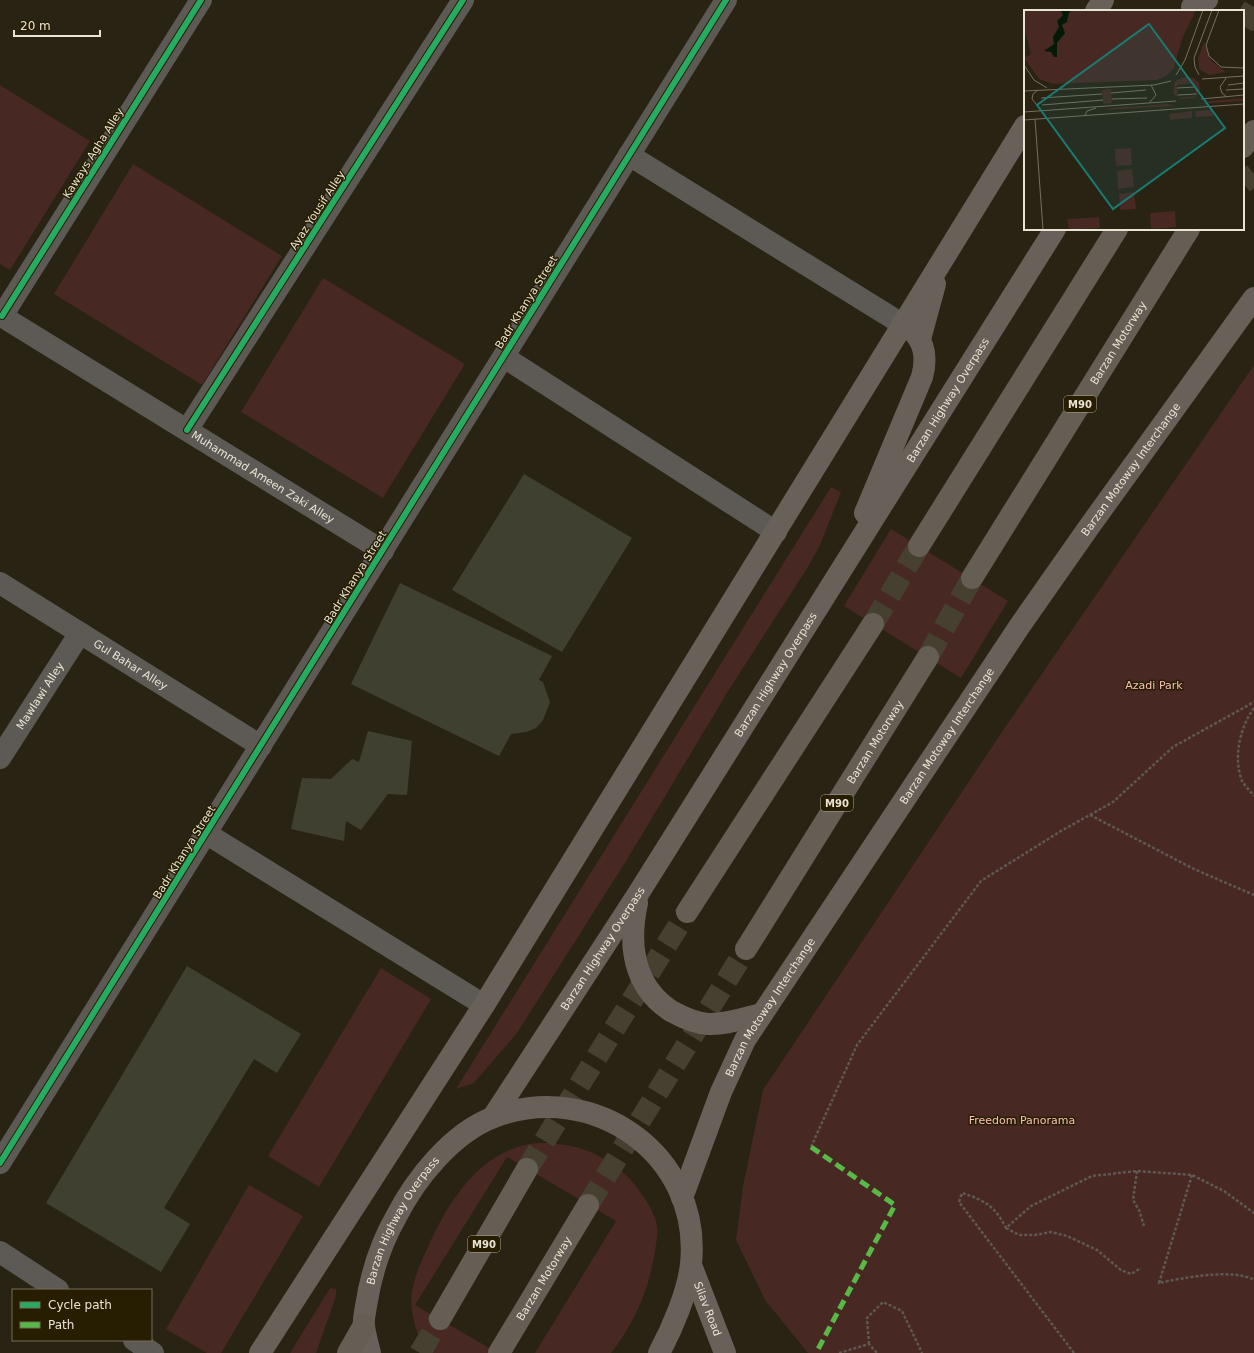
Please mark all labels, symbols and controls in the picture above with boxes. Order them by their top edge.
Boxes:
inset map [1024,10,1244,230]
scale bar [14,12,100,38]
text: 20 m [20,19,51,33]
street label: Kaways Agha Alley [60,105,127,201]
street label: Ayaz Yousif Alley [287,168,348,252]
street label: Badr Khanya Street [492,253,561,351]
street label: Barzan Motorway [1088,298,1150,387]
street label: Barzan Highway Overpass [904,335,992,465]
road number: M90 [1064,396,1096,412]
street label: Barzan Motoway Interchange [1079,400,1183,539]
street label: Muhammad Ameen Zaki Alley [189,429,337,527]
street label: Badr Khanya Street [321,528,390,626]
street label: Barzan Highway Overpass [732,610,820,740]
street label: Gul Bahar Alley [91,637,170,693]
street label: Mawlawi Alley [14,659,67,732]
street label: Barzan Motoway Interchange [897,665,997,807]
park label: Azadi Park [1125,679,1183,692]
street label: Barzan Motorway [845,698,907,786]
road number: M90 [821,795,853,811]
street label: Badr Khanya Street [150,803,219,901]
street label: Barzan Highway Overpass [558,884,648,1013]
street label: Barzan Motoway Interchange [723,935,818,1079]
park label: Freedom Panorama [969,1114,1075,1127]
street label: Barzan Highway Overpass [364,1154,442,1286]
street label: Barzan Motorway [514,1234,575,1323]
road number: M90 [468,1236,500,1252]
street label: Silav Road [691,1280,724,1338]
legend [12,1289,152,1341]
text: Cycle path [48,1298,112,1312]
text: Path [48,1318,74,1332]

